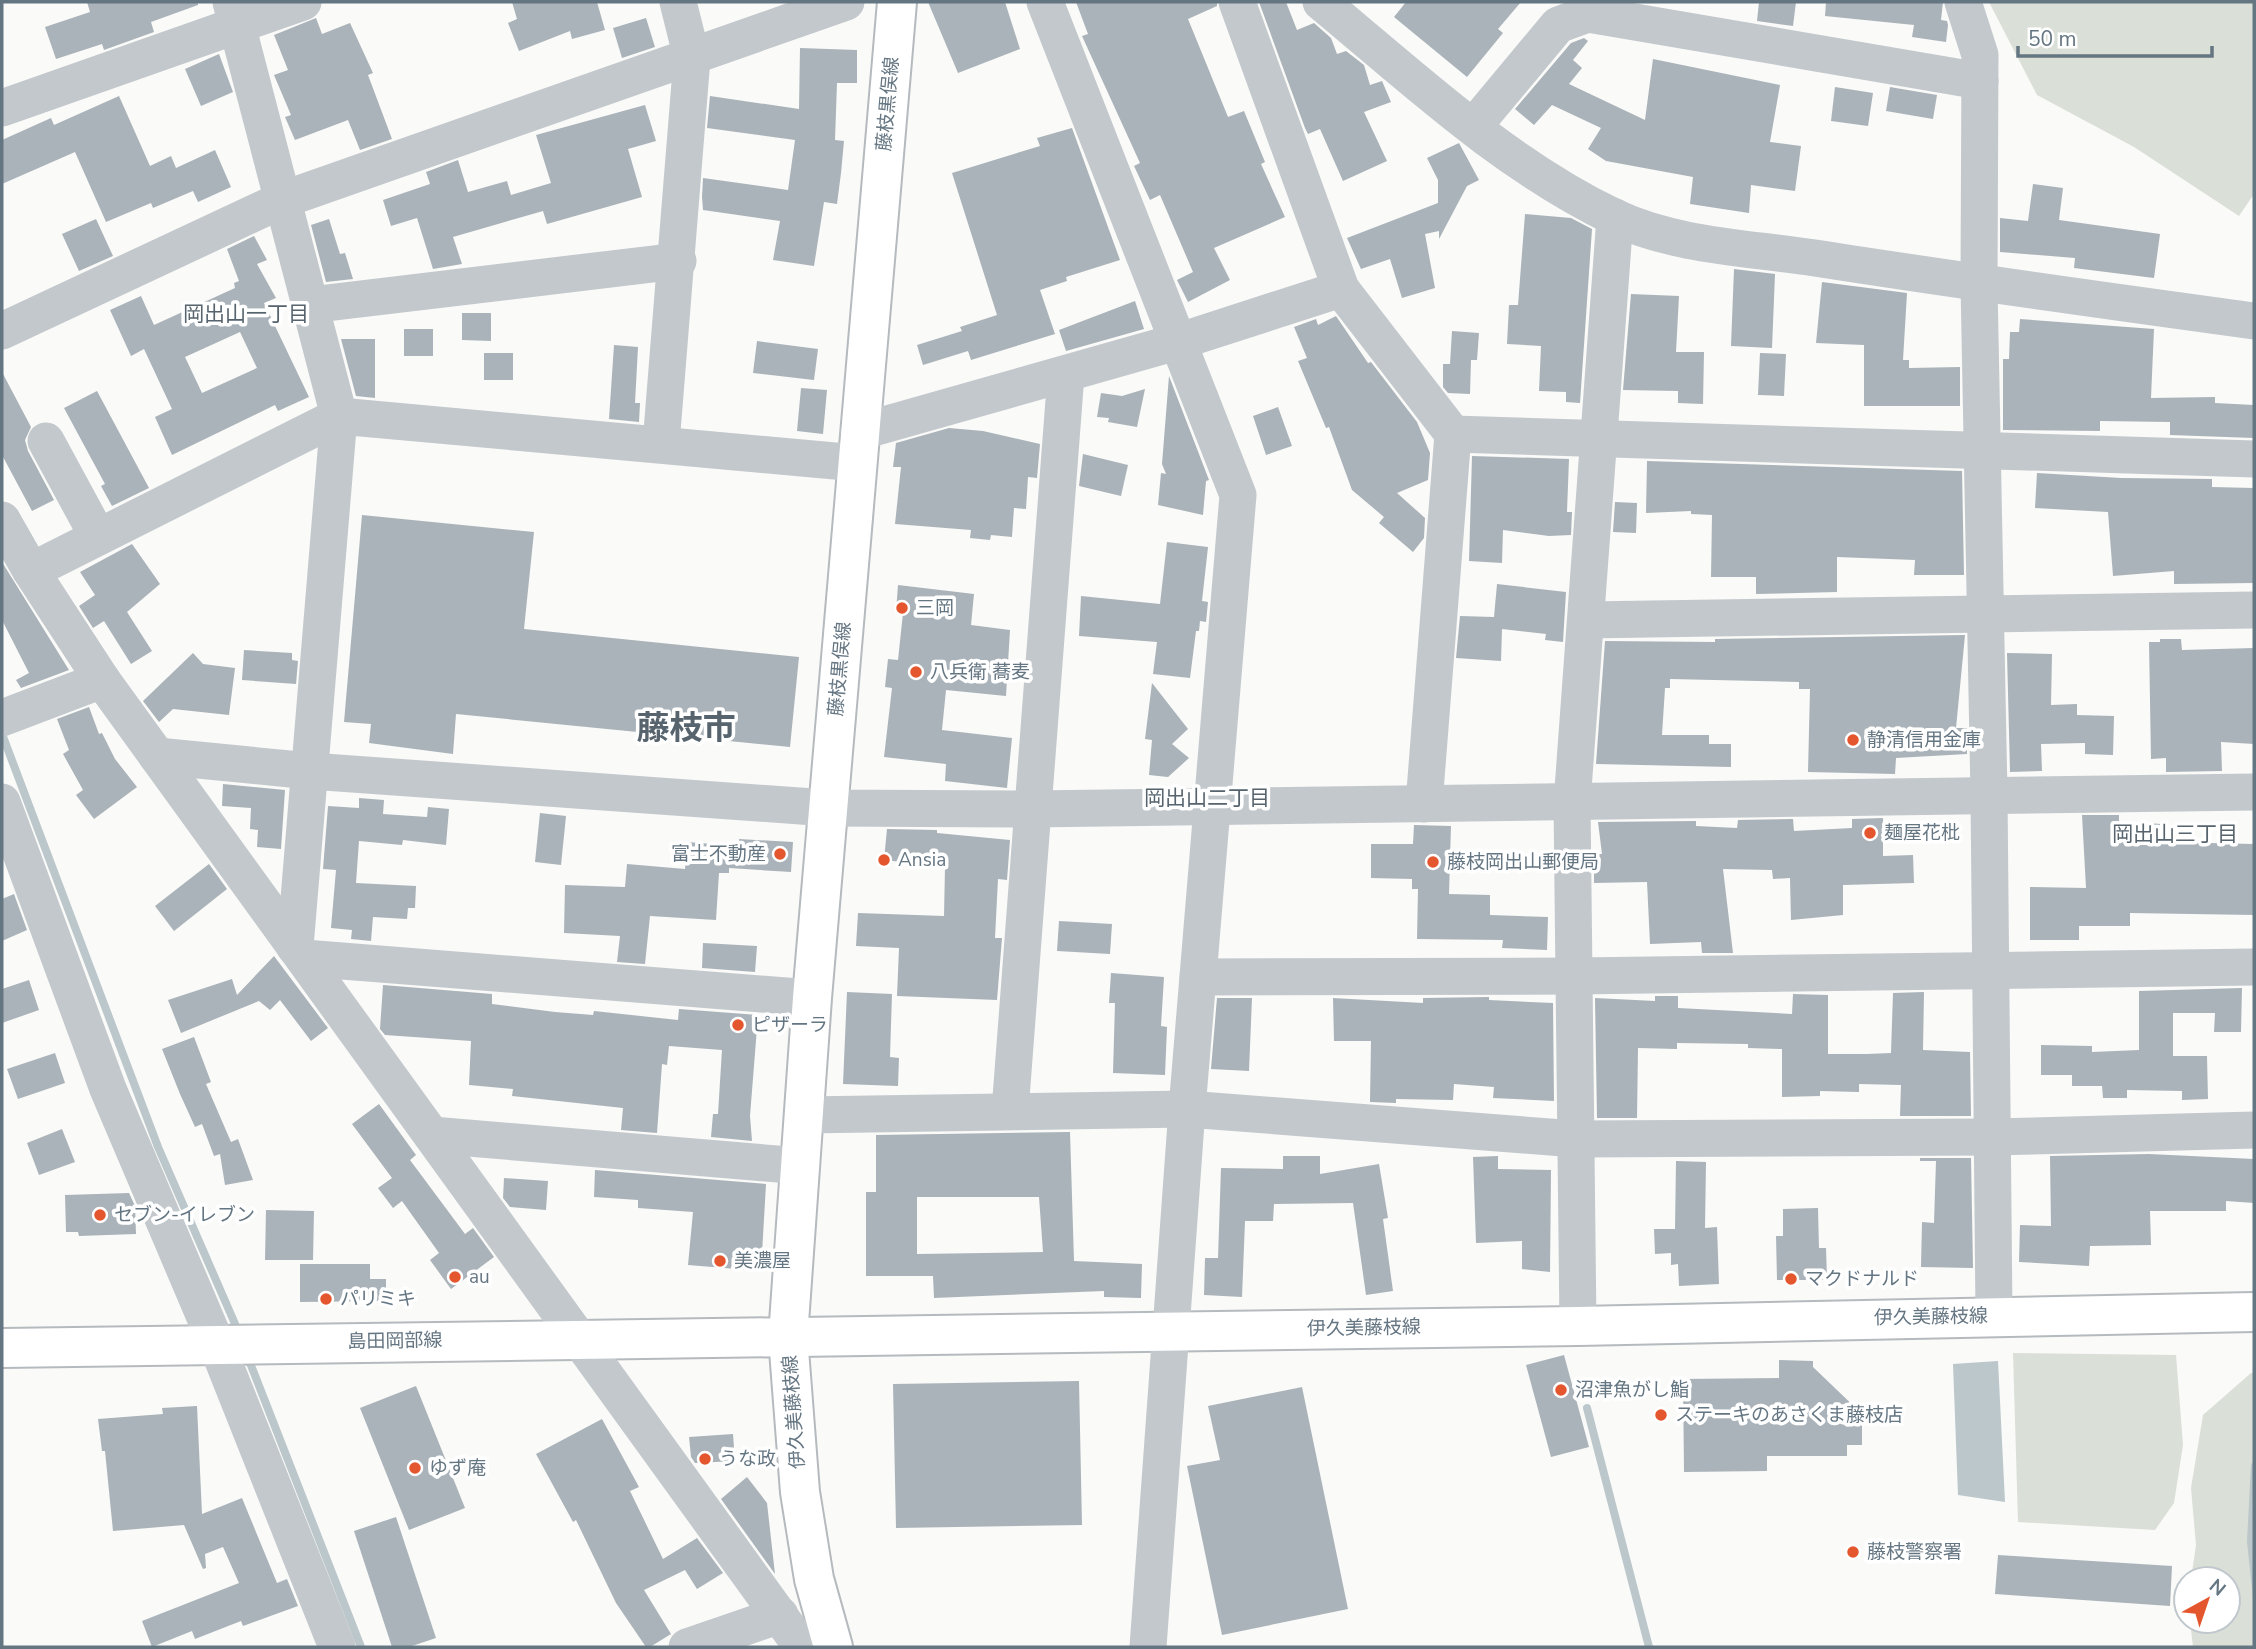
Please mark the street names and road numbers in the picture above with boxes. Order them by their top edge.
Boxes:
street label: 藤枝黒俣線 [871,56,905,152]
street label: 藤枝黒俣線 [823,621,857,717]
street label: 伊久美藤枝線 [1874,1303,1988,1331]
street label: 伊久美藤枝線 [1307,1314,1421,1342]
street label: 島田岡部線 [347,1327,443,1355]
street label: 伊久美藤枝線 [777,1354,811,1470]

